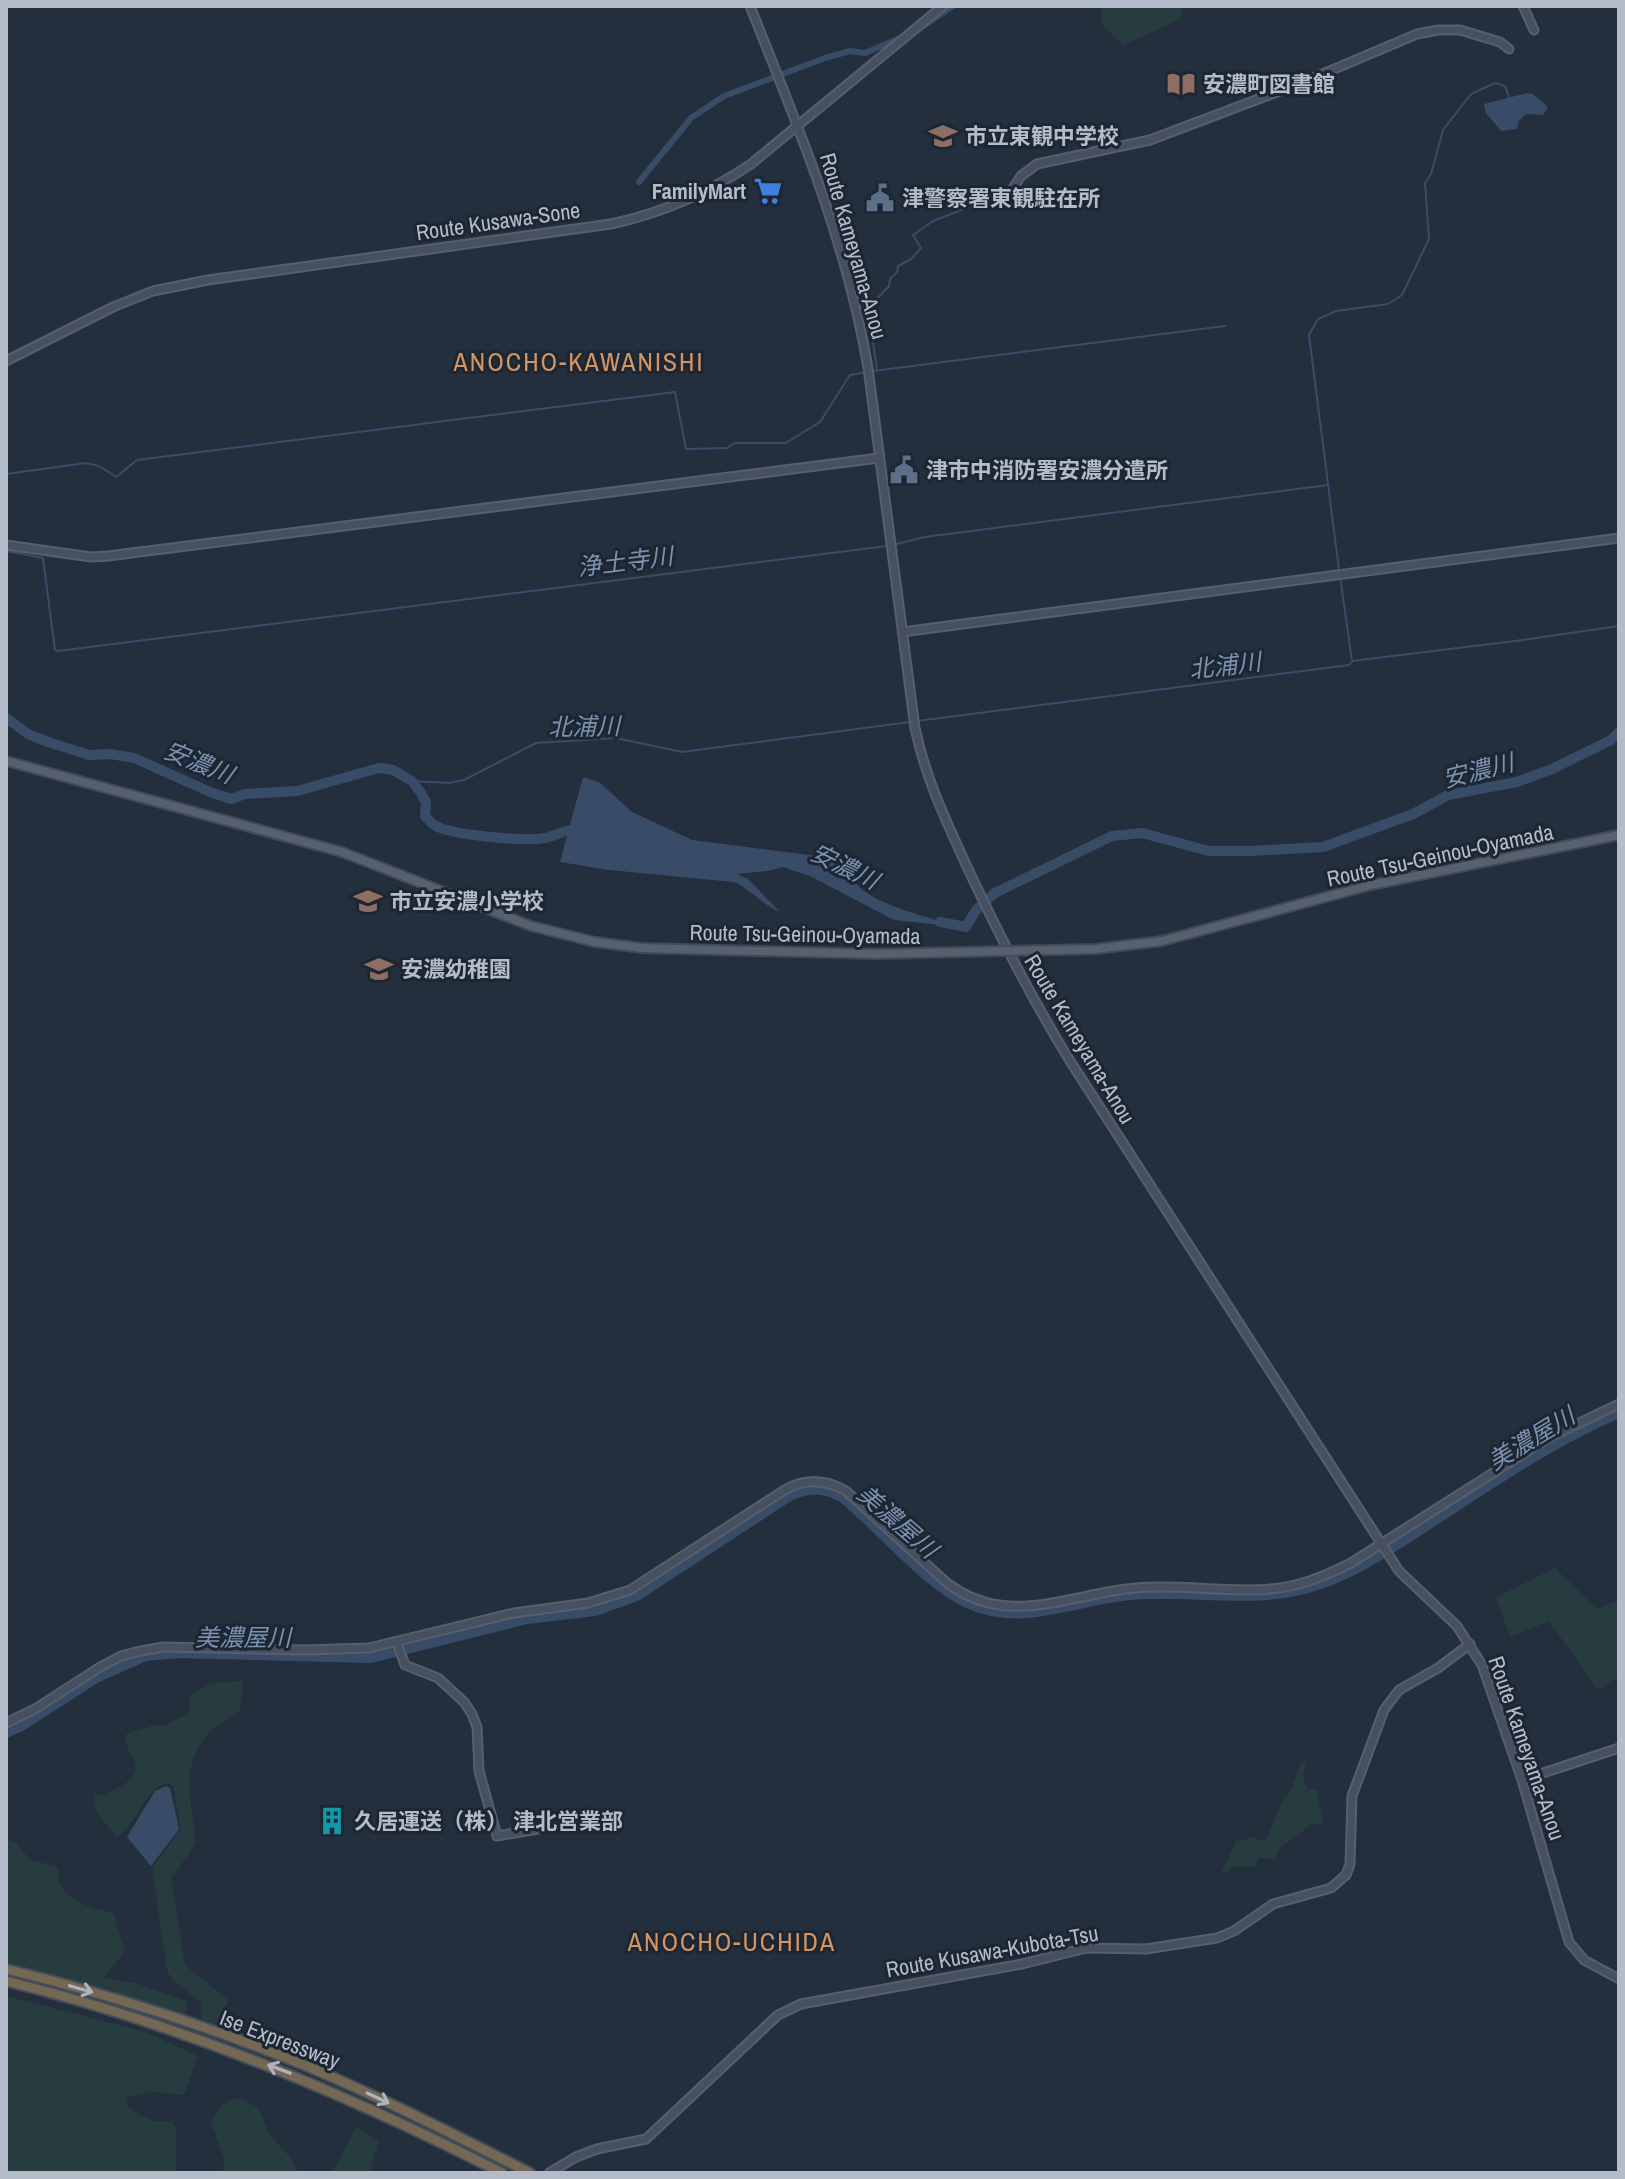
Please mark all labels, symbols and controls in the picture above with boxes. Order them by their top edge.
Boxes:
library icon: 安濃町図書館 [1166,69,1196,99]
place label: 安濃町図書館 [1203,69,1335,99]
school or university icon: 市立東観中学校 [928,121,958,151]
place label: 市立東観中学校 [965,121,1119,151]
street label: Route Kameyama-Anou [813,149,895,343]
place label: FamilyMart [652,176,746,206]
supermarket icon: FamilyMart [753,176,783,206]
public building icon: 津警察署東観駐在所 [865,183,895,213]
place label: 津警察署東観駐在所 [902,183,1100,213]
street label: Route Kusawa-Sone [414,195,582,247]
district label: ANOCHO-KAWANISHI [453,344,704,379]
public building icon: 津市中消防署安濃分遣所 [889,455,919,485]
place label: 津市中消防署安濃分遣所 [926,455,1168,485]
water label: 浄土寺川 [575,539,678,583]
water label: 北浦川 [1187,644,1266,685]
water label: 北浦川 [548,709,623,743]
water label: 安濃川 [160,734,241,791]
water label: 安濃川 [1439,745,1520,794]
street label: Route Tsu-Geinou-Oyamada [1324,816,1556,894]
water label: 安濃川 [806,836,887,897]
school or university icon: 市立安濃小学校 [353,886,383,916]
place label: 市立安濃小学校 [390,886,544,916]
street label: Route Tsu-Geinou-Oyamada [689,917,921,951]
street label: Route Kameyama-Anou [1018,949,1142,1129]
school or university icon: 安濃幼稚園 [364,954,394,984]
place label: 安濃幼稚園 [401,954,511,984]
water label: 美濃屋川 [1482,1398,1583,1476]
water label: 美濃屋川 [851,1477,947,1567]
water label: 美濃屋川 [195,1621,294,1653]
street label: Route Kameyama-Anou [1481,1652,1573,1844]
building icon: 久居運送（株） 津北営業部 [317,1806,347,1836]
place label: 久居運送（株） 津北営業部 [354,1806,623,1836]
street label: Route Kusawa-Kubota-Tsu [883,1918,1101,1984]
district label: ANOCHO-UCHIDA [627,1924,836,1959]
one-way arrow [68,1982,94,1997]
street label: Ise Expressway [216,2002,344,2076]
one-way arrow [268,2061,292,2075]
one-way arrow [365,2091,389,2106]

